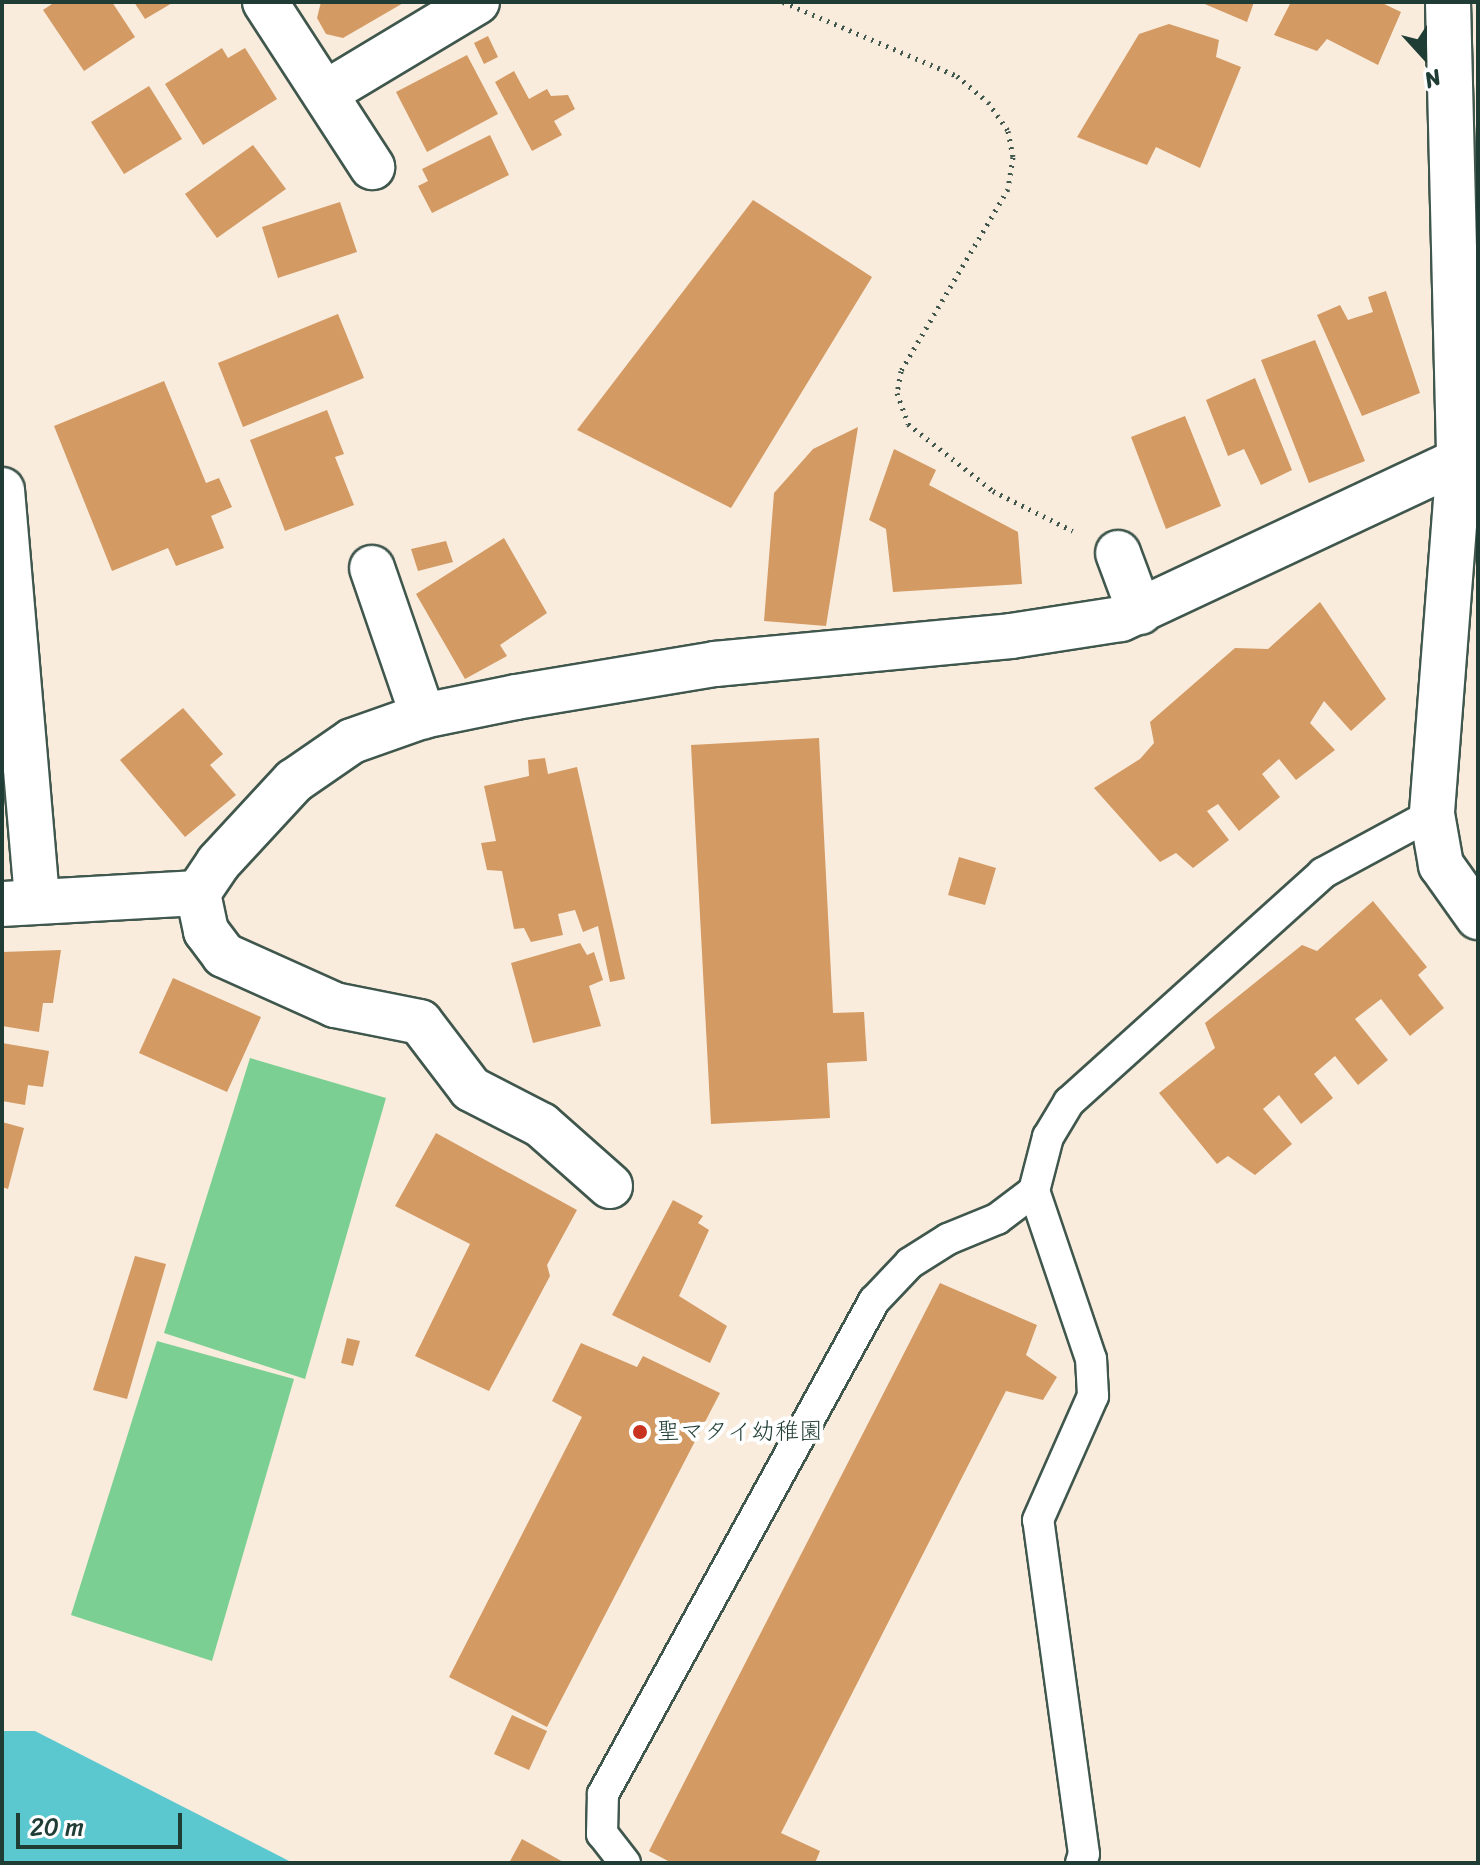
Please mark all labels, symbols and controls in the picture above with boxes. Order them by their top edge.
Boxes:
north arrow [1384,16,1464,96]
text: N [1419,58,1447,100]
place label: 聖マタイ幼稚園 [656,1418,824,1446]
marker: 聖マタイ幼稚園 [631,1423,649,1441]
scale bar [20,1797,186,1847]
text: 20 m [30,1806,84,1848]

